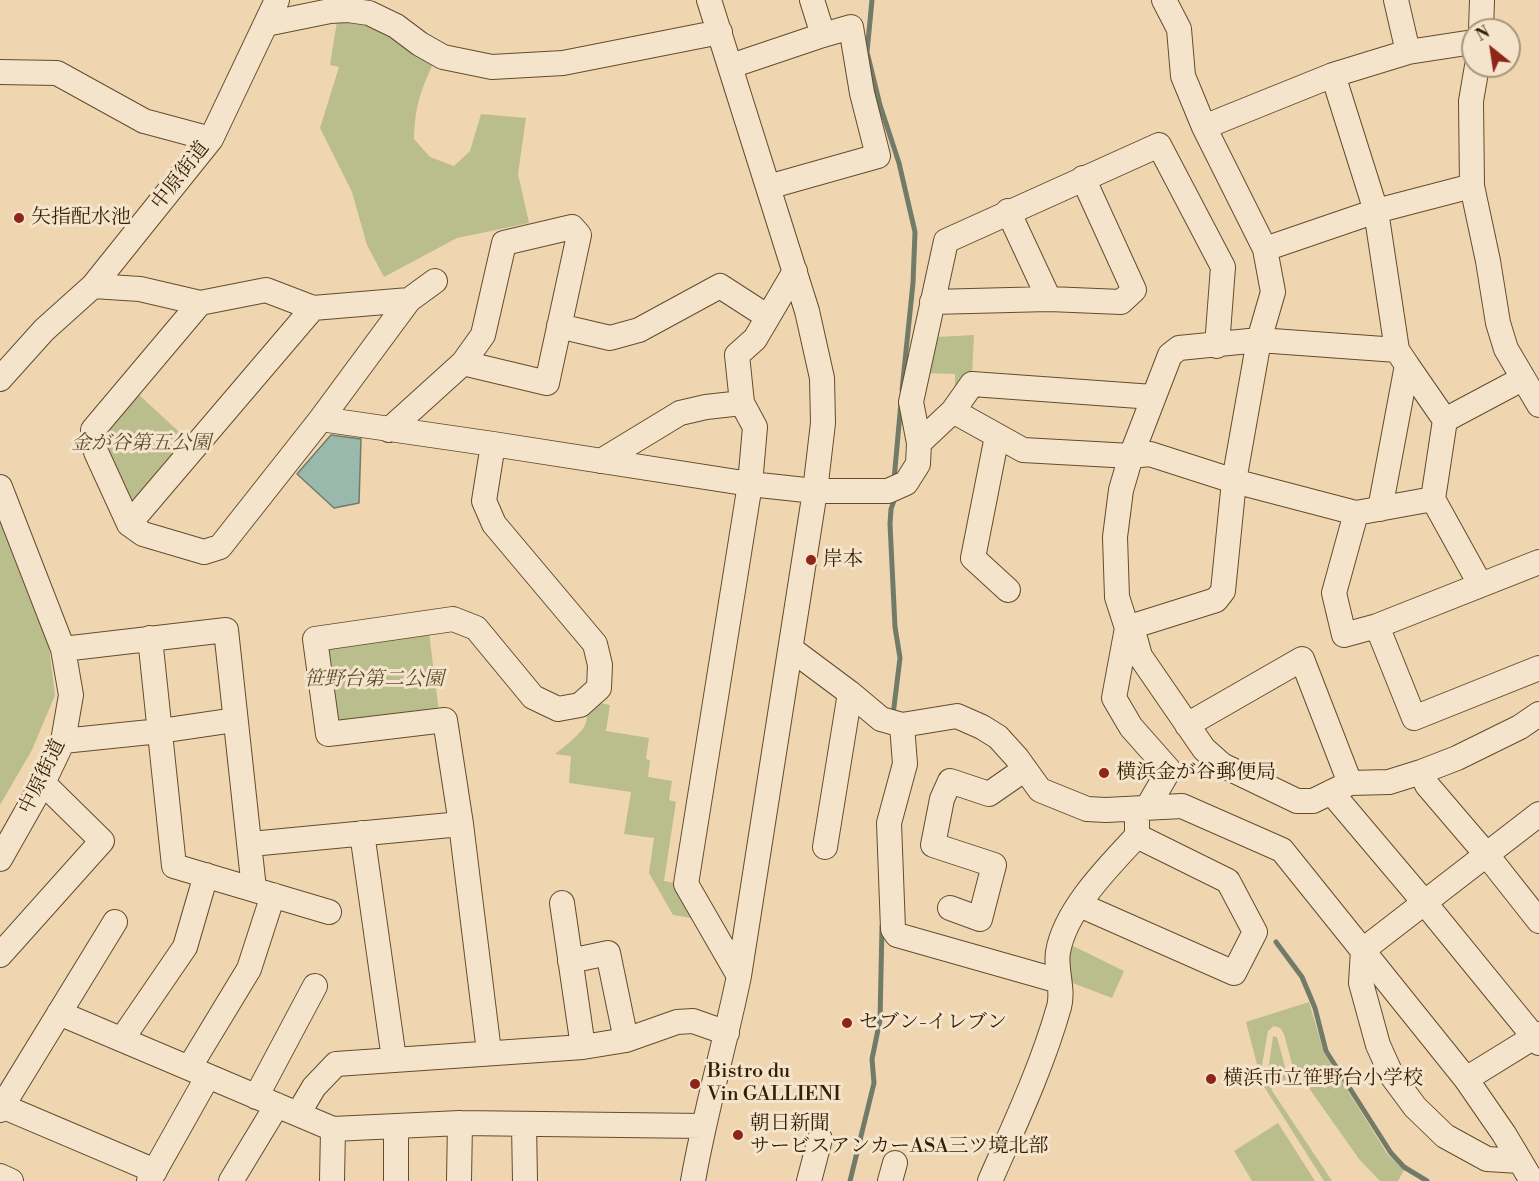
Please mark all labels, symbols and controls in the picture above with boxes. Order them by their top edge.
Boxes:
north arrow [1461,18,1521,78]
text: N [1473,22,1493,46]
street label: 中原街道 [147,137,215,215]
place label: 矢指配水池 [31,206,131,230]
marker: 矢指配水池 [12,211,26,225]
park label: 金が谷第五公園 [71,432,211,456]
place label: 岸本 [823,548,863,572]
marker: 岸本 [804,553,818,567]
park label: 笹野台第二公園 [304,668,444,692]
street label: 中原街道 [15,736,71,818]
place label: 横浜金が谷郵便局 [1116,761,1276,785]
marker: 横浜金が谷郵便局 [1097,766,1111,780]
place label: セブン-イレブン [859,1011,1007,1035]
marker: セブン-イレブン [840,1016,854,1030]
place label: Bistro du Vin GALLIENI [707,1060,841,1107]
place label: 横浜市立笹野台小学校 [1223,1067,1423,1091]
marker: 横浜市立笹野台小学校 [1204,1072,1218,1086]
marker: Bistro du Vin GALLIENI [688,1077,702,1091]
place label: 朝日新聞 サービスアンカーASA三ツ境北部 [750,1112,1049,1159]
marker: 朝日新聞 サービスアンカーASA三ツ境北部 [731,1128,745,1142]

